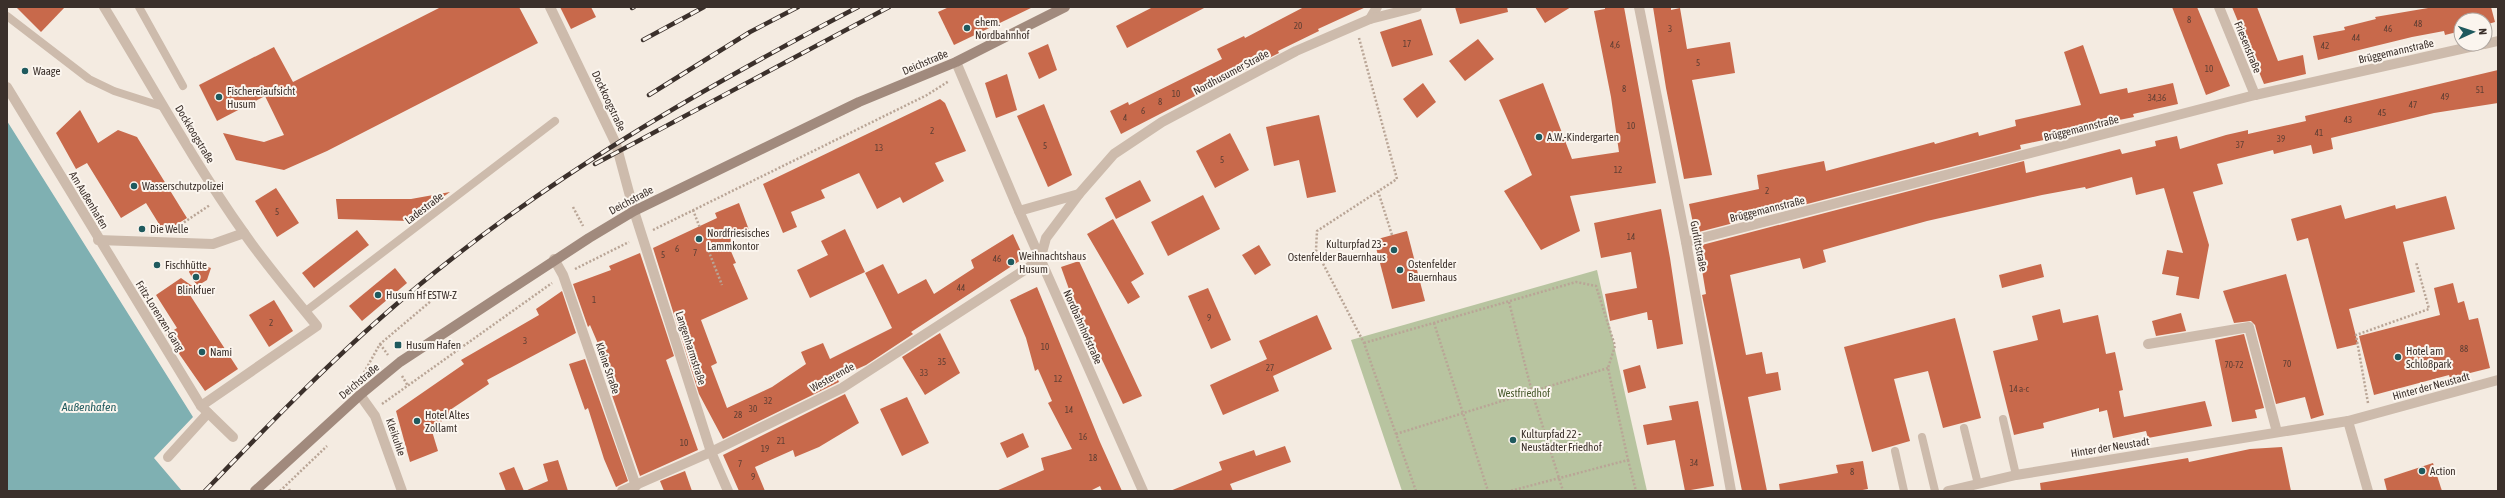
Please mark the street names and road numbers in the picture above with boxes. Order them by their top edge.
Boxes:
street label: Friesenstraße [2232,19,2264,75]
street label: Brüggemannstraße [2357,37,2435,65]
street label: Deichstraße [900,47,950,77]
street label: Nordhusumer Straße [1191,47,1271,97]
street label: Dockkoogstraße [590,69,628,133]
street label: Dockkoogstraße [173,103,217,165]
street label: Brüggemannstraße [2042,113,2120,143]
street label: Am Außenhafen [67,169,111,231]
street label: Deichstraße [607,183,655,217]
street label: Ladestraße [402,190,446,226]
street label: Brüggemannstraße [1728,194,1806,224]
street label: Gurlittstraße [1688,220,1710,272]
street label: Fritz-Lorenzen-Gang [133,279,187,354]
street label: Nordbahnhofstraße [1061,288,1105,366]
street label: Langenharmstraße [673,310,709,386]
street label: Kleine Straße [594,341,622,395]
street label: Westerende [808,360,856,394]
street label: Deichstraße [337,361,381,401]
street label: Hinter der Neustadt [2391,370,2471,402]
street label: Kleikuhle [384,417,408,457]
street label: Hinter der Neustadt [2070,435,2150,459]

